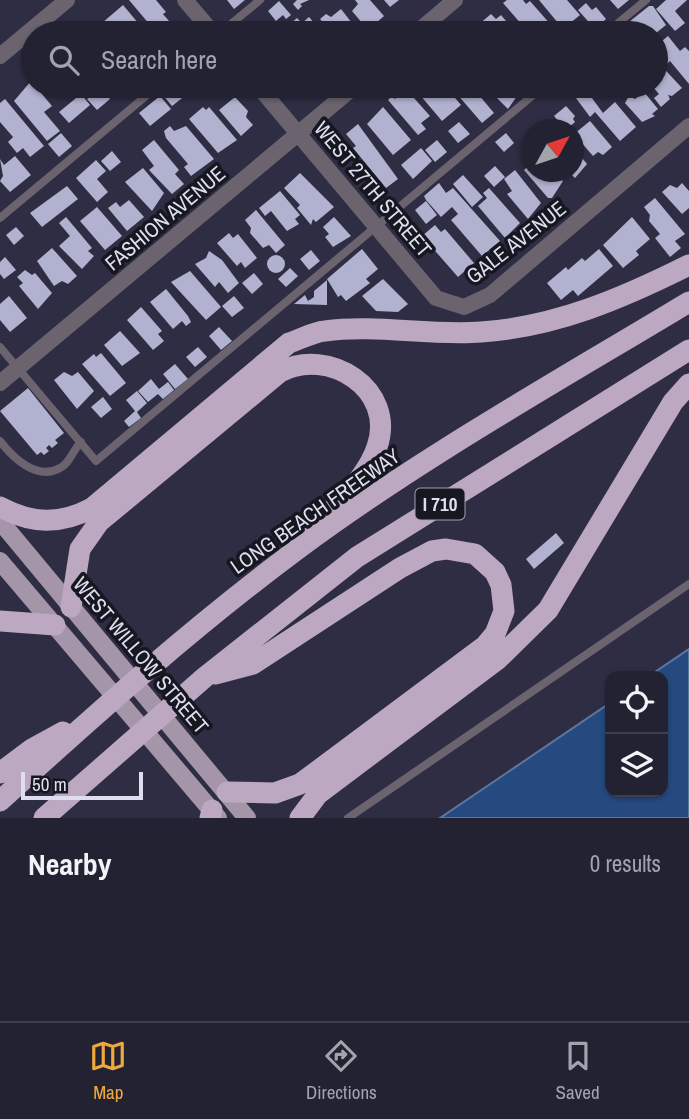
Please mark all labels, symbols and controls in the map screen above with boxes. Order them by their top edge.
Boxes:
search box [21,21,668,98]
icon: search [45,41,83,79]
text: Search here [101,42,217,77]
street label: WEST 27TH STREET [308,115,439,263]
north arrow [521,119,584,182]
street label: FASHION AVENUE [99,159,231,277]
street label: GALE AVENUE [460,194,572,290]
street label: LONG BEACH FREEWAY [224,441,406,581]
road number: I 710 [416,489,464,520]
street label: WEST WILLOW STREET [67,570,216,740]
map controls [605,671,668,797]
button: locate [605,671,668,734]
button: layers [605,734,668,797]
scale bar [21,769,144,801]
text: 50 m [32,771,67,797]
text: Nearby [28,844,111,884]
text: 0 results [590,848,661,879]
tab: Map [89,1037,127,1105]
tab: Directions [306,1037,377,1105]
tab: Saved [556,1037,600,1105]

